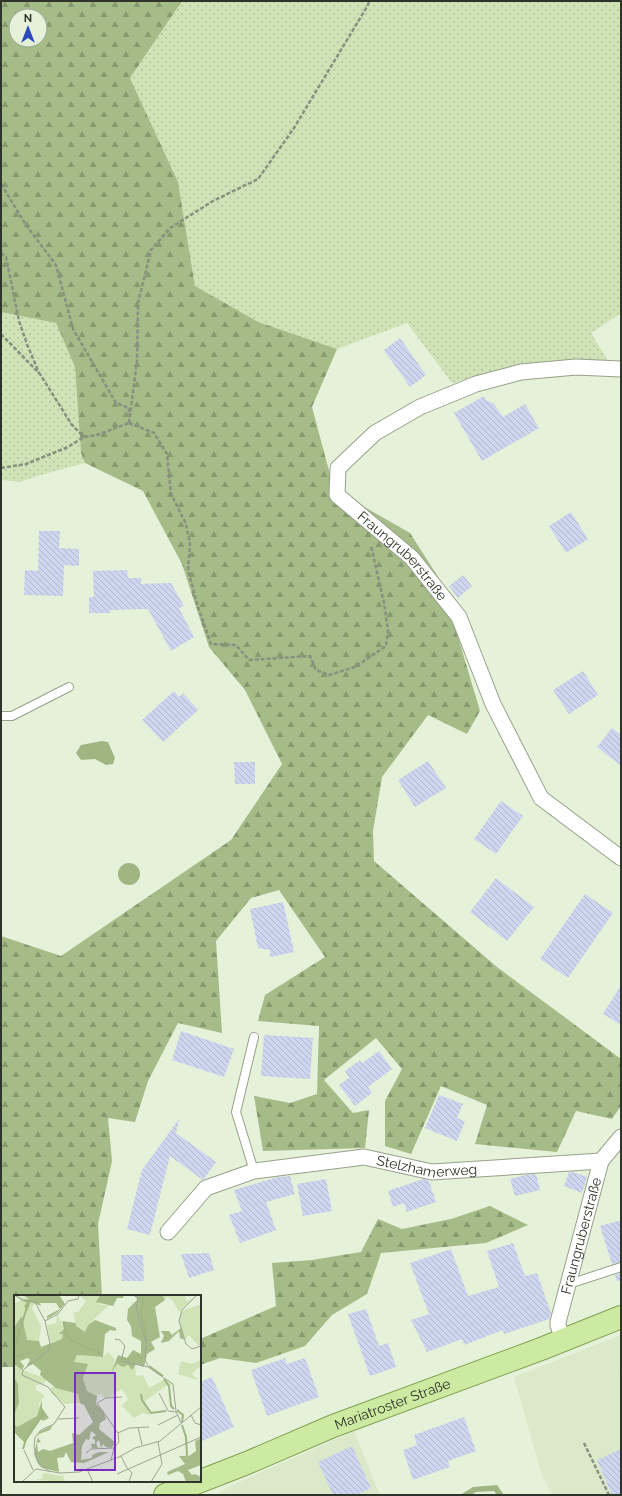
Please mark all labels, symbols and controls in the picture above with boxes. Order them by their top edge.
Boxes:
north arrow [8,8,48,48]
text: N [24,12,32,25]
street label: Fraungruberstraße [354,508,451,604]
street label: Stelzhamerweg [375,1152,478,1181]
street label: Fraungruberstraße [558,1176,604,1296]
inset map [14,1295,201,1482]
street label: Mariatroster Straße [332,1375,453,1433]

